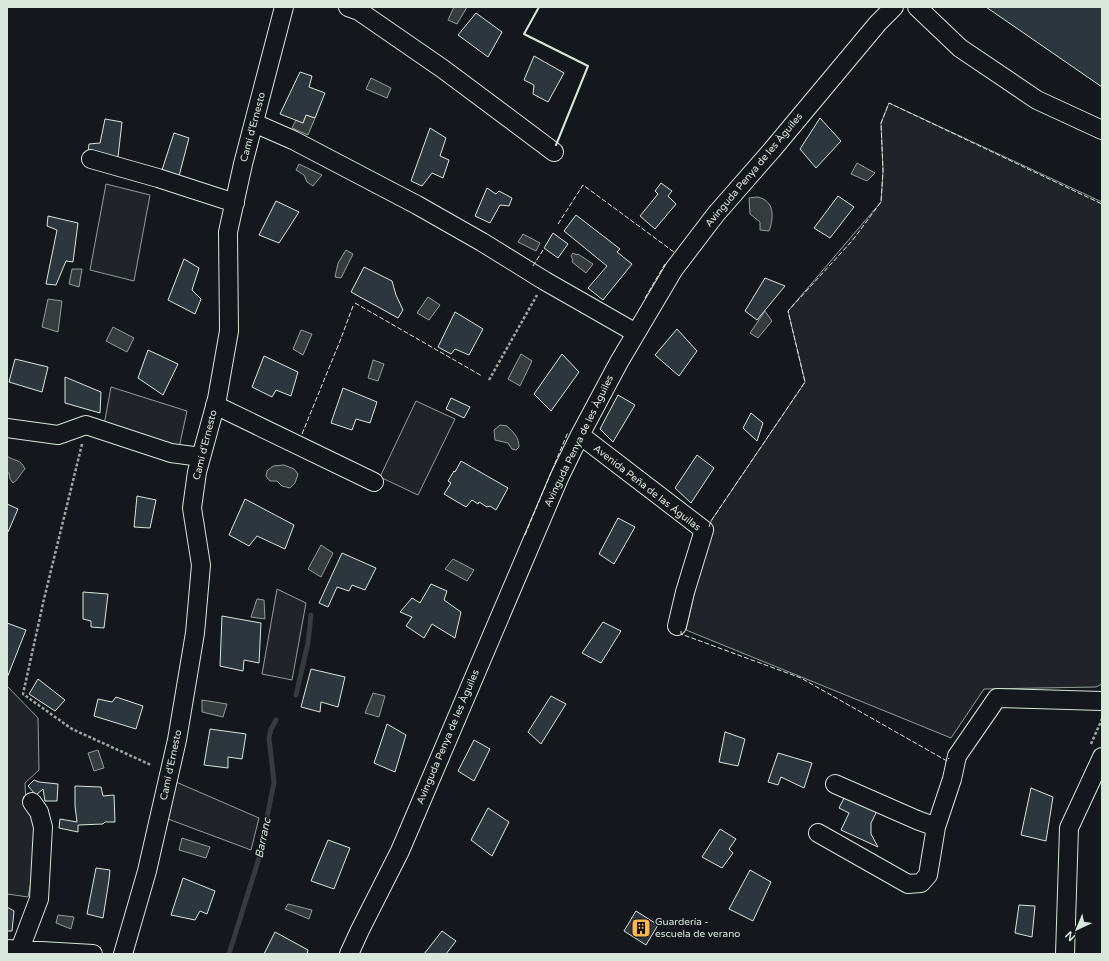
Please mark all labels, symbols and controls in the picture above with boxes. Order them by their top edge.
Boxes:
street label: Camí d'Ernesto [238,91,268,163]
street label: Avinguda Penya de les Àguiles [703,110,805,229]
street label: Avinguda Penya de les Àguiles [542,373,616,509]
street label: Camí d'Ernesto [190,409,220,481]
street label: Avenida Peña de las Águilas [591,442,703,534]
street label: Avinguda Penya de les Àguiles [414,668,482,806]
street label: Camí d'Ernesto [158,729,184,801]
water label: Barranc [252,816,274,859]
north arrow [1057,909,1097,949]
place label: Guardería - escuela de verano [655,916,740,940]
building icon: Guardería - escuela de verano [630,917,652,939]
text: N [1063,928,1078,944]

